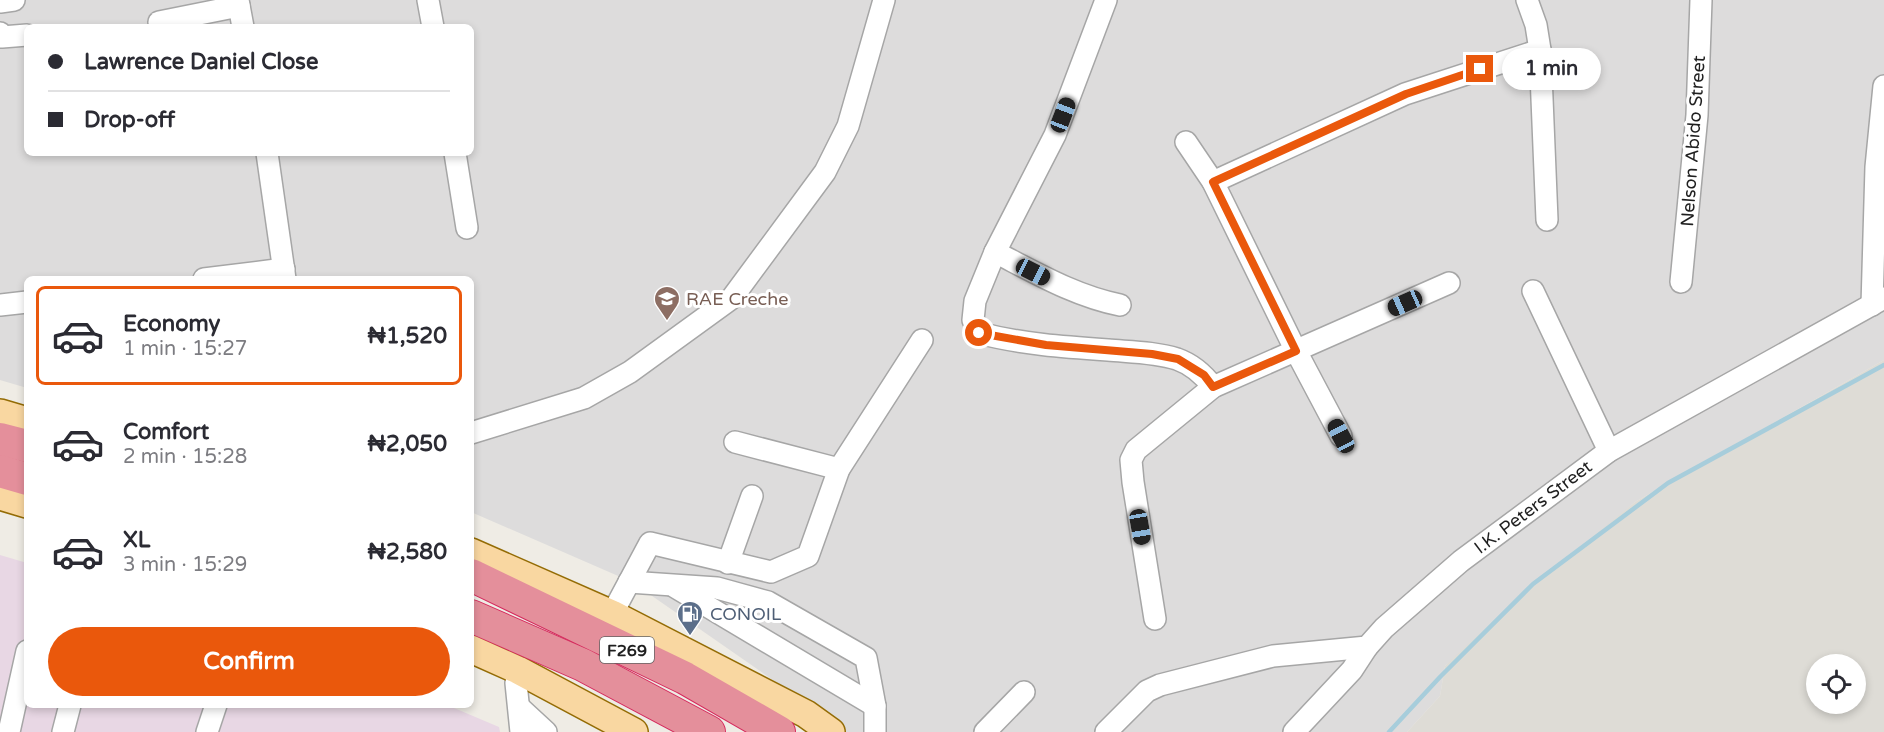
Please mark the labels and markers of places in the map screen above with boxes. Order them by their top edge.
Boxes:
school or university icon: RAE Creche [652,284,682,322]
place label: RAE Creche [686,288,788,310]
fuel station icon: CONOIL [675,599,705,637]
place label: CONOIL [710,603,782,625]

